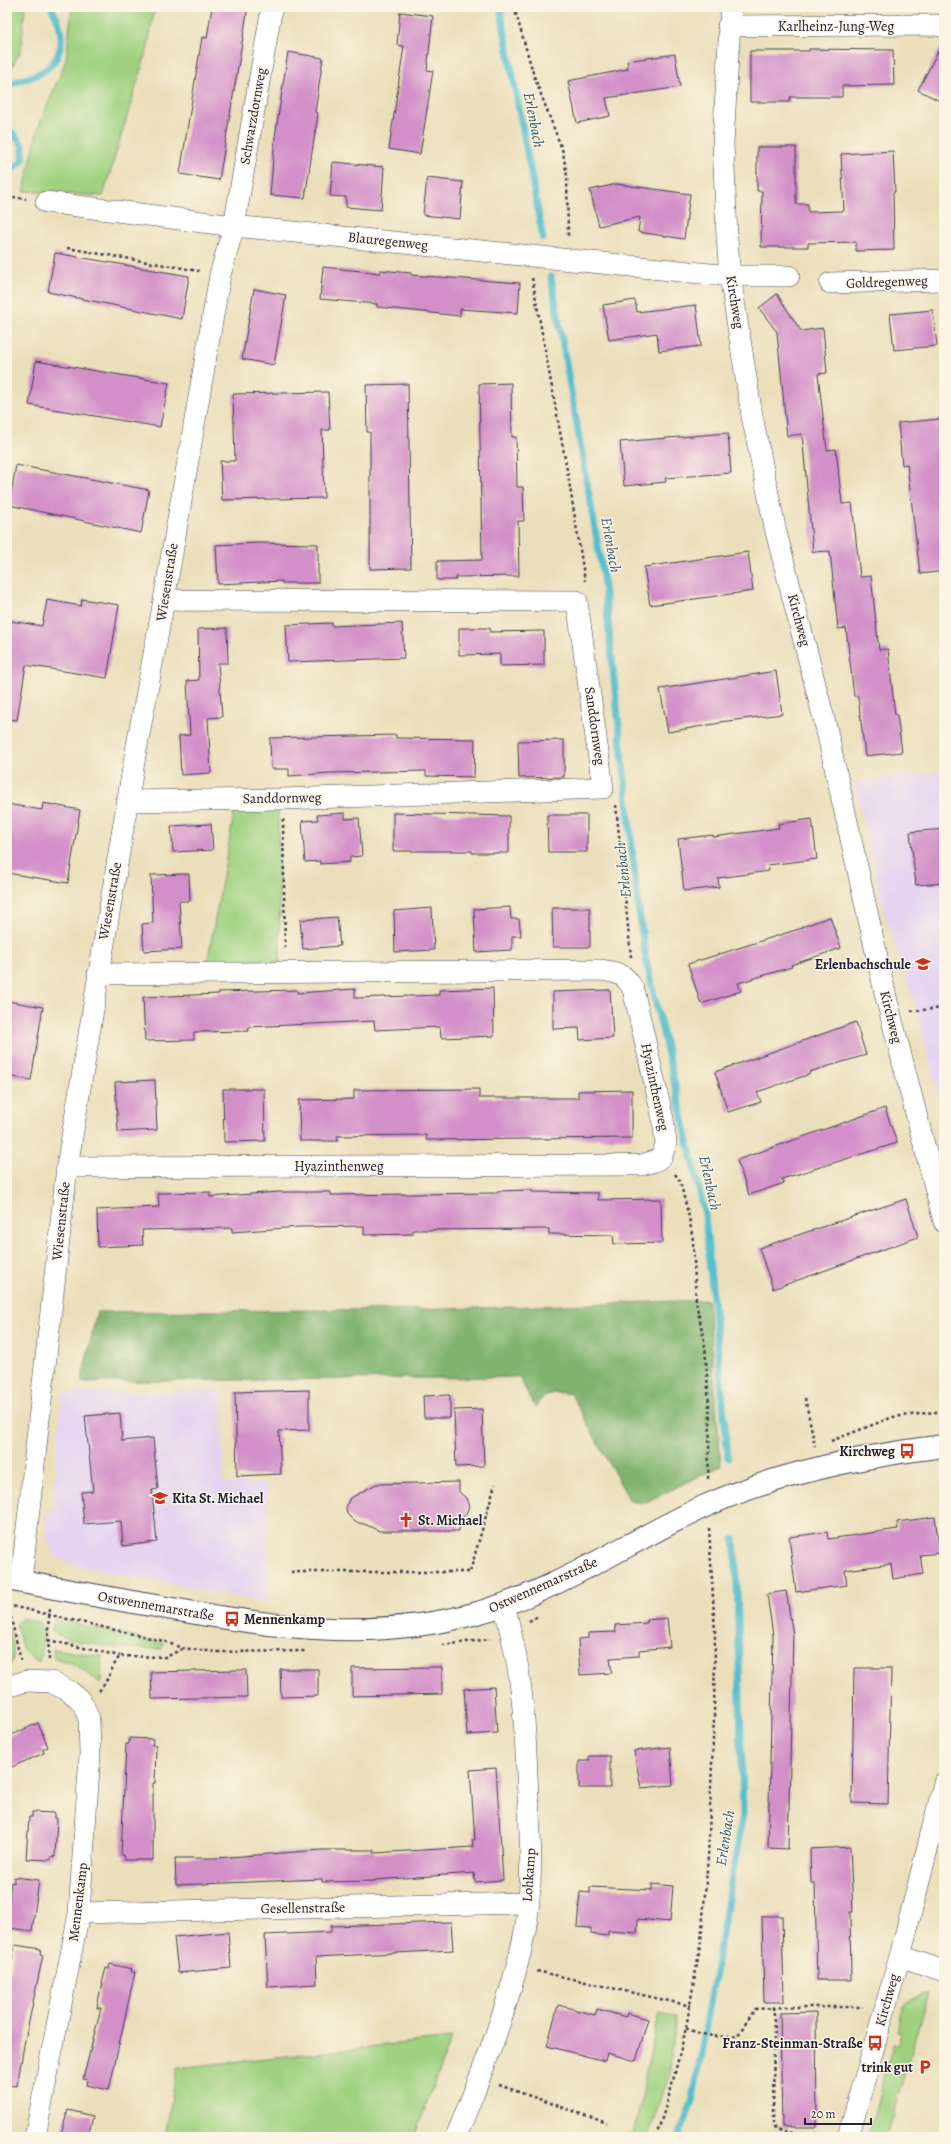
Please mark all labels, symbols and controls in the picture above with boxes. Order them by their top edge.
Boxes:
street label: Karlheinz-Jung-Weg [778,17,894,36]
street label: Schwarzdornweg [235,66,271,166]
water label: Erlenbach [519,91,549,149]
street label: Blauregenweg [347,227,429,255]
street label: Goldregenweg [846,271,928,293]
street label: Kirchweg [721,274,749,330]
water label: Erlenbach [596,516,626,574]
street label: Wiesenstraße [151,542,183,623]
street label: Kirchweg [783,592,815,648]
street label: Sanddornweg [580,686,610,766]
street label: Sanddornweg [242,788,322,808]
water label: Erlenbach [610,841,636,899]
street label: Wiesenstraße [94,861,126,942]
place label: Erlenbachschule [815,955,912,974]
school or university icon: Erlenbachschule [914,955,932,973]
street label: Kirchweg [875,989,907,1045]
street label: Hyazinthenweg [636,1041,674,1133]
water label: Erlenbach [694,1154,726,1212]
street label: Hyazinthenweg [294,1157,384,1176]
street label: Wiesenstraße [47,1181,75,1262]
place label: Kirchweg [839,1442,896,1461]
bus stop icon: Kirchweg [898,1442,916,1460]
school or university icon: Kita St. Michael [151,1489,169,1507]
place label: Kita St. Michael [172,1489,264,1508]
church icon: St. Michael [397,1511,415,1529]
place label: St. Michael [418,1511,483,1530]
street label: Ostwennemarstraße [485,1552,601,1618]
street label: Ostwennemarstraße [96,1586,216,1626]
bus stop icon: Mennenkamp [223,1610,241,1628]
place label: Mennenkamp [244,1610,326,1629]
water label: Erlenbach [711,1809,739,1867]
street label: Lohkamp [518,1848,540,1902]
street label: Mennenkamp [64,1861,92,1943]
street label: Gesellenstraße [261,1898,345,1918]
street label: Kirchweg [870,1971,904,2029]
place label: Franz-Steinman-Straße [722,2034,864,2053]
bus stop icon: Franz-Steinman-Straße [866,2034,884,2052]
place label: trink gut [862,2058,913,2077]
parking icon: trink gut [916,2058,934,2076]
scale bar [805,2100,871,2126]
text: 20 m [811,2106,835,2122]

